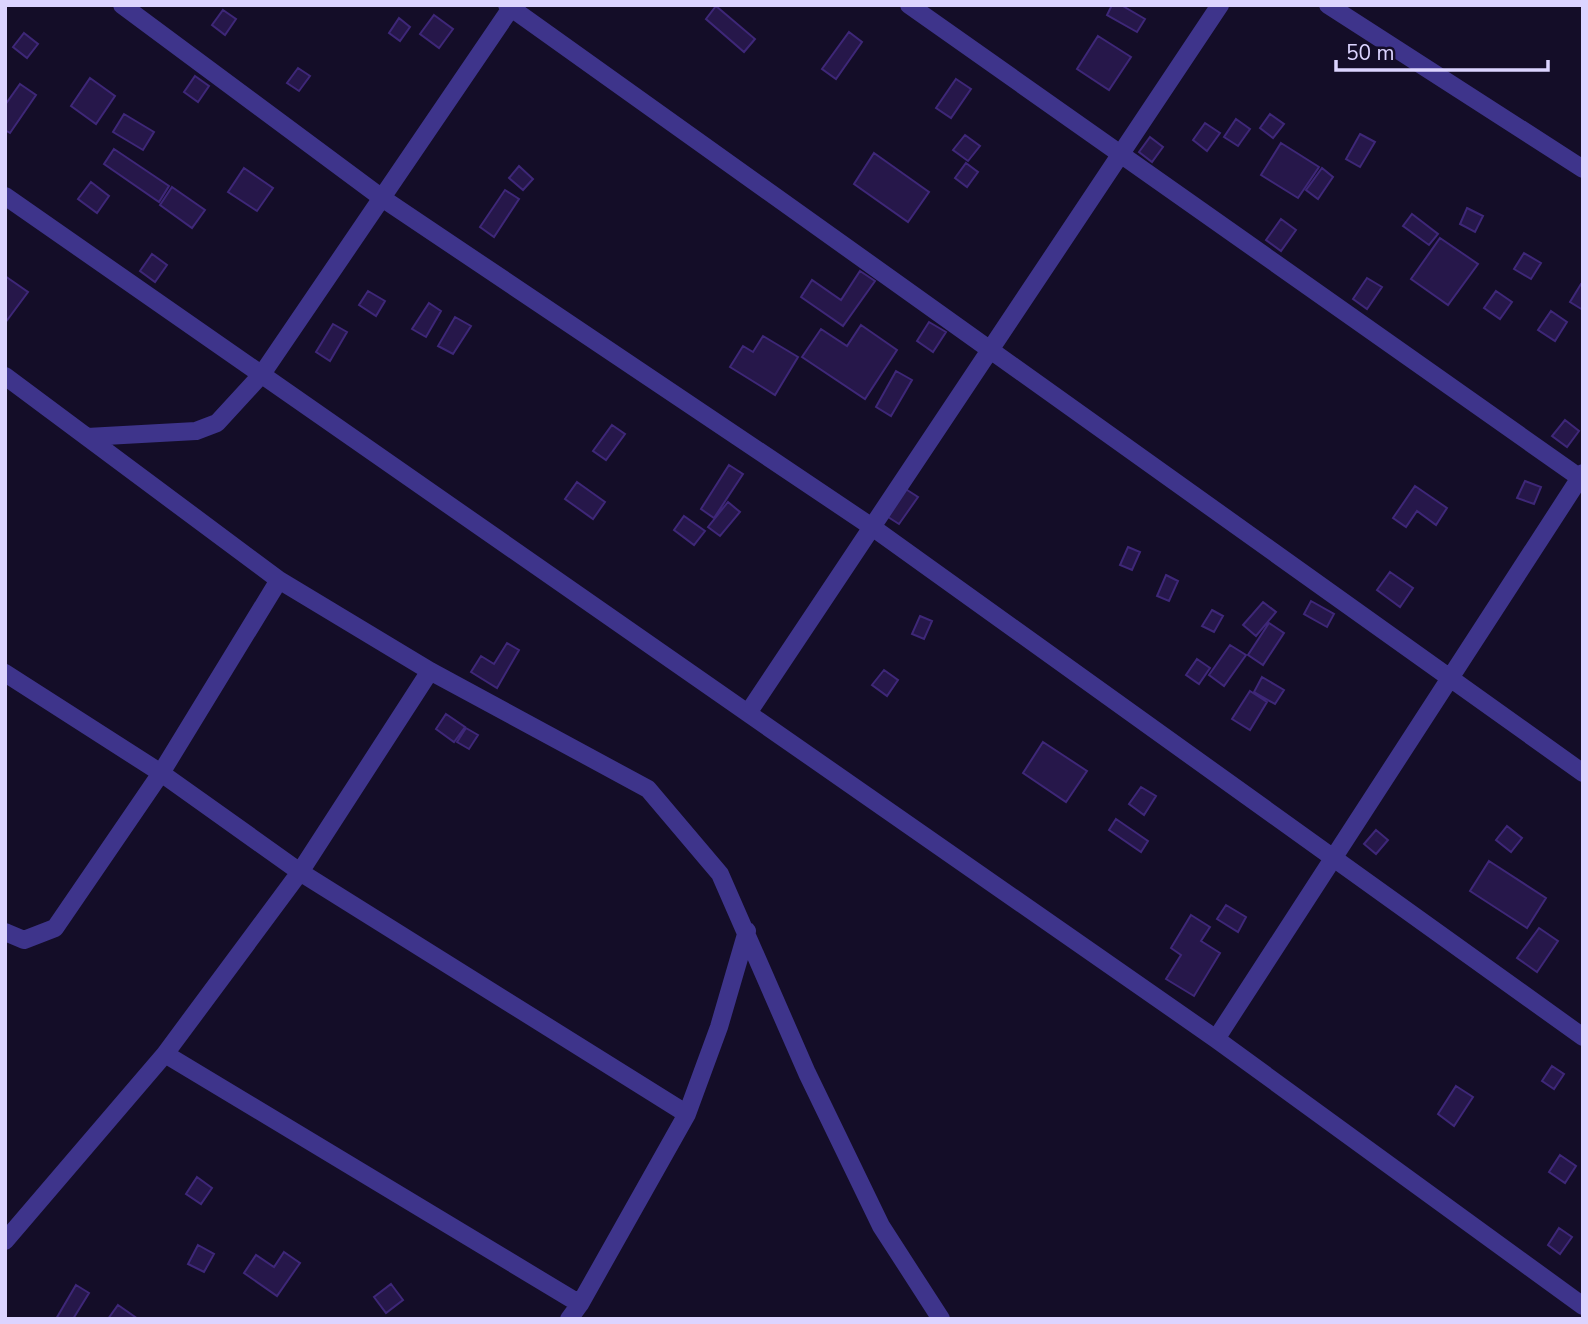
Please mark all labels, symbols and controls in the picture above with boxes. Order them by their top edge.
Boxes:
scale bar [1336,28,1548,72]
text: 50 m [1346,39,1395,67]

